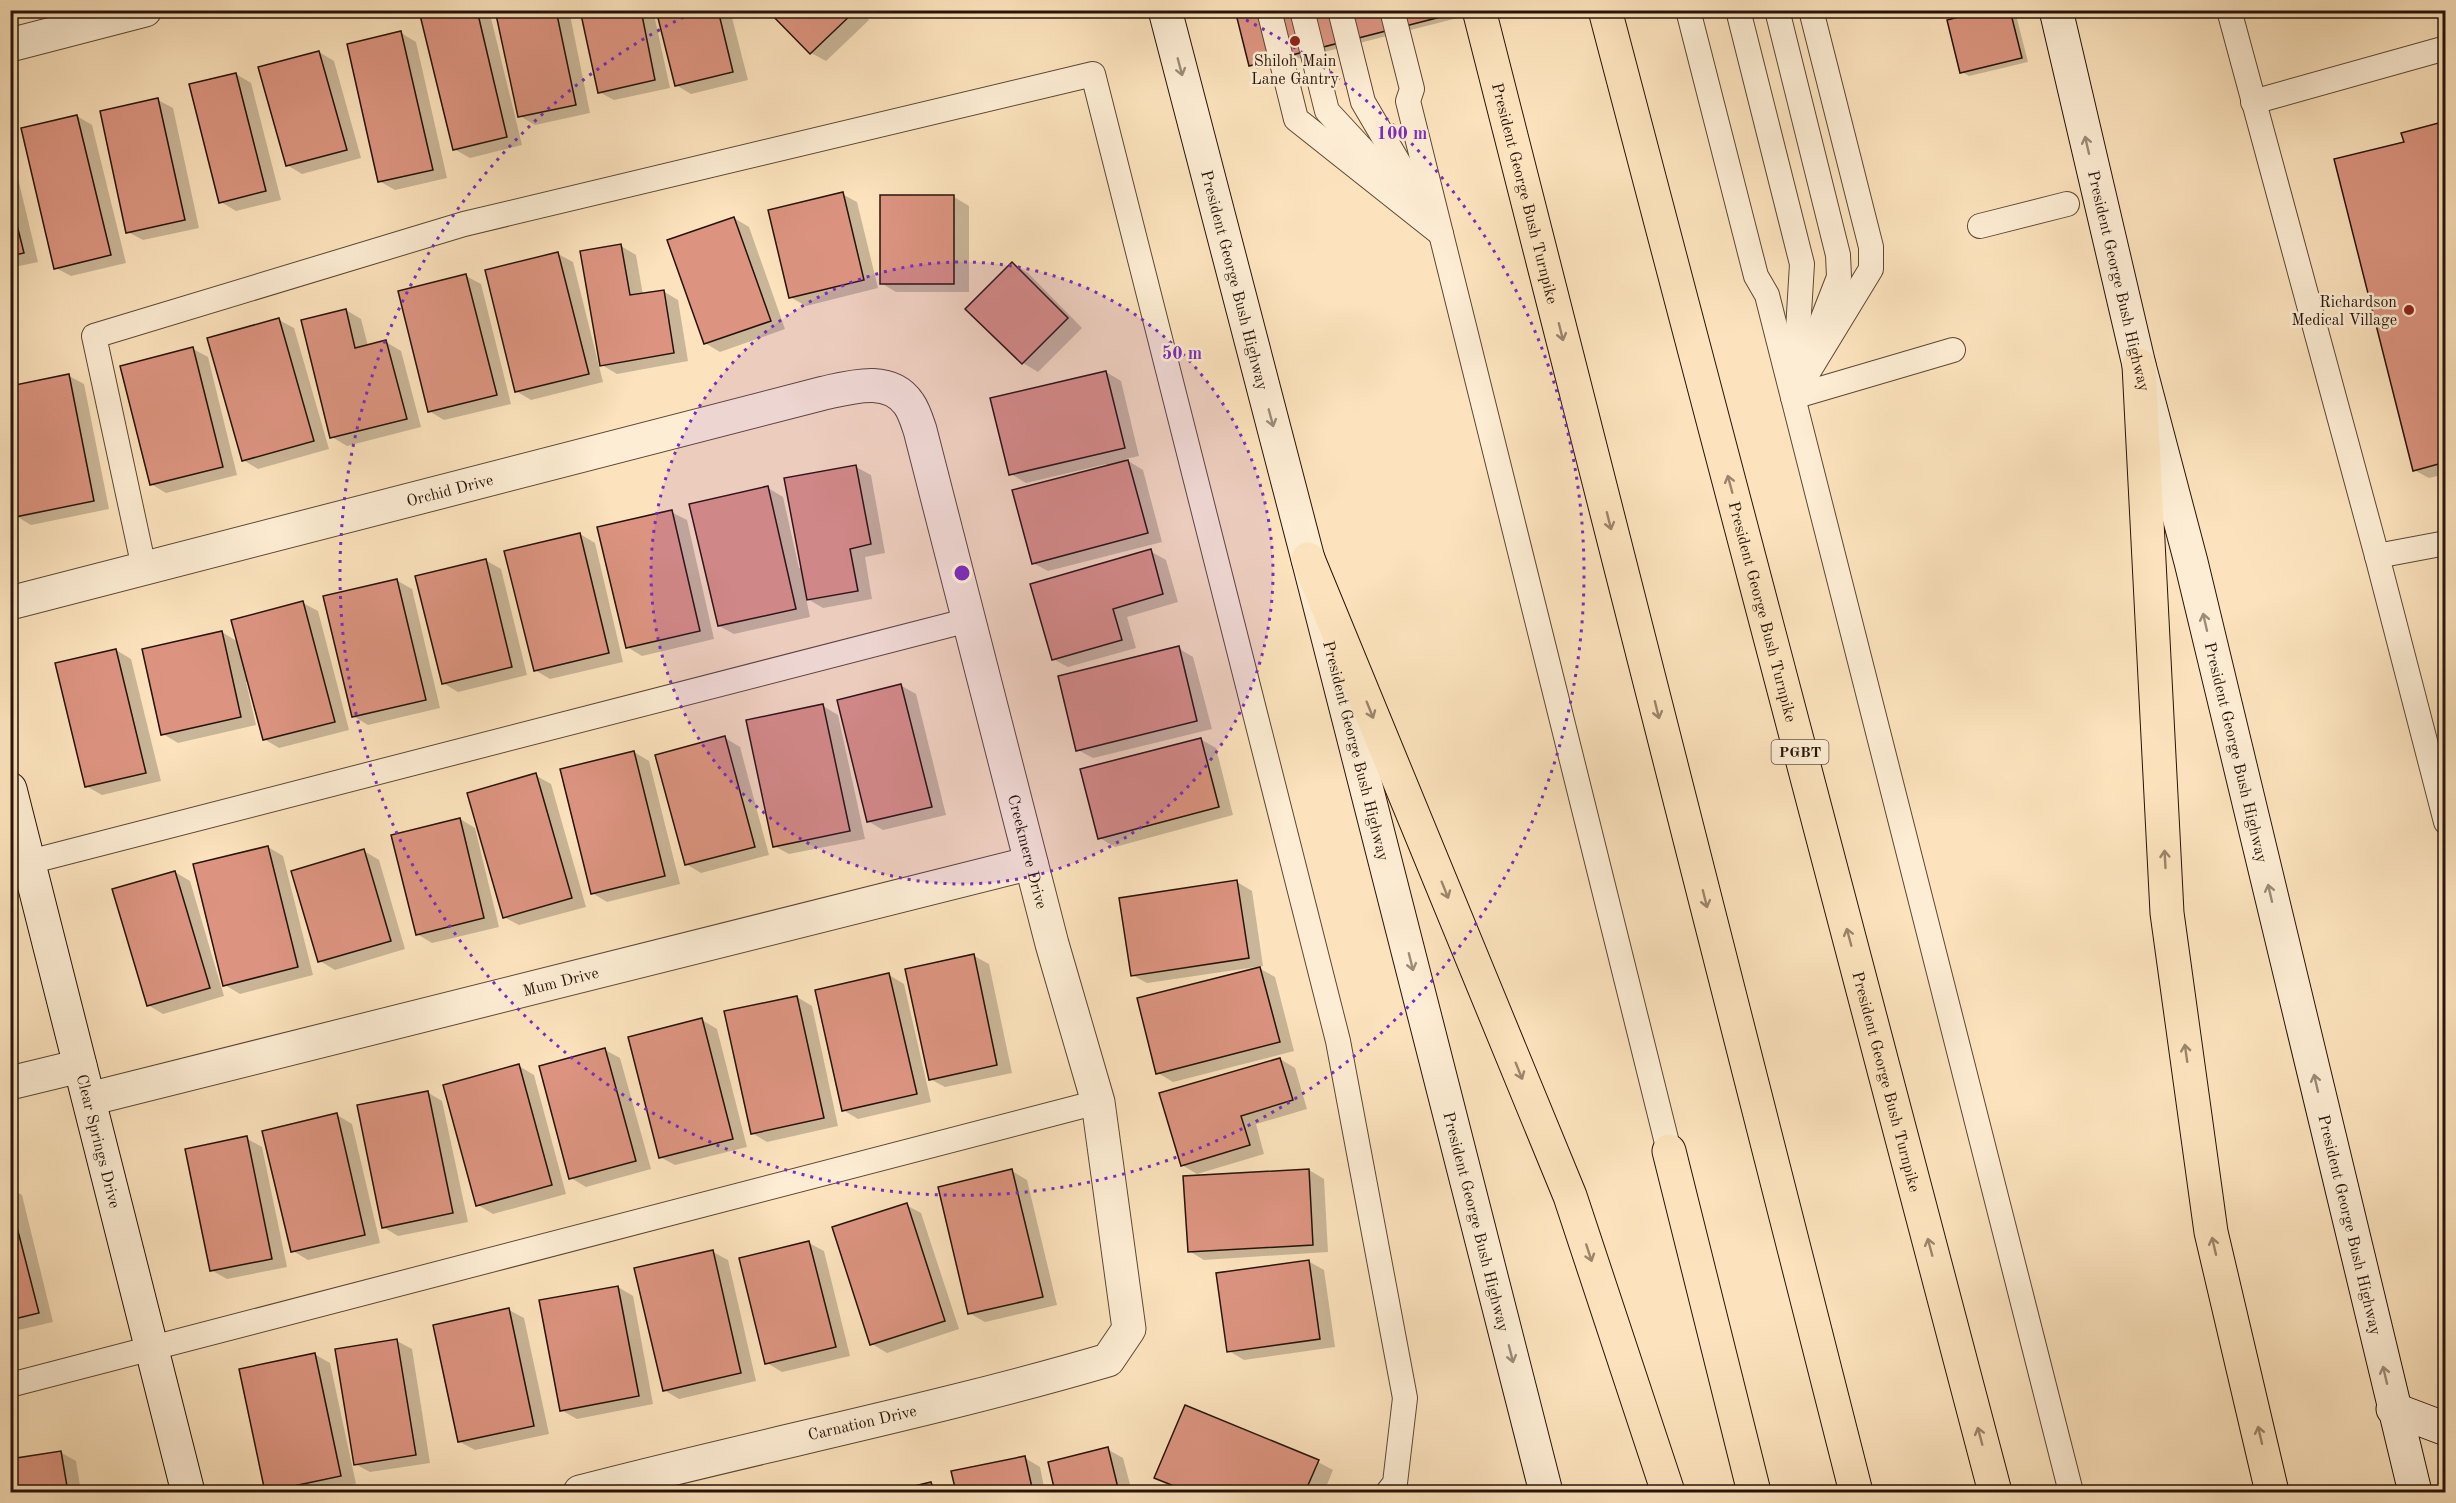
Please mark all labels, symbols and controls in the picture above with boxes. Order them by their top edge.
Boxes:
marker: Shiloh Main Lane Gantry [1288,34,1302,48]
place label: Shiloh Main Lane Gantry [1251,54,1339,88]
one-way arrow [1174,57,1186,76]
street label: President George Bush Turnpike [1488,81,1559,306]
text: 100 m [1377,125,1427,143]
one-way arrow [2081,135,2093,154]
street label: President George Bush Highway [1197,169,1270,393]
street label: President George Bush Highway [2084,169,2152,394]
place label: Richardson Medical Village [2291,295,2397,329]
marker: Richardson Medical Village [2402,303,2416,317]
one-way arrow [1556,322,1567,341]
text: 50 m [1162,345,1202,363]
one-way arrow [1266,408,1278,427]
street label: Orchid Drive [405,473,495,510]
one-way arrow [1723,475,1735,494]
street label: President George Bush Turnpike [1725,500,1798,724]
one-way arrow [1604,511,1615,530]
centre of rings [952,563,972,583]
one-way arrow [2199,613,2211,632]
street label: President George Bush Highway [1319,639,1391,863]
street label: President George Bush Highway [2201,641,2269,865]
one-way arrow [1365,700,1376,719]
one-way arrow [1652,700,1664,719]
road number: PGBT [1772,740,1828,764]
street label: Creekmere Drive [1004,793,1049,911]
one-way arrow [2159,850,2170,870]
one-way arrow [1440,881,1451,899]
one-way arrow [2264,884,2276,903]
one-way arrow [1700,889,1712,908]
one-way arrow [1842,928,1854,947]
one-way arrow [1405,952,1417,971]
street label: Mum Drive [521,966,601,1000]
street label: President George Bush Turnpike [1848,970,1922,1194]
one-way arrow [2181,1043,2192,1063]
one-way arrow [1514,1061,1525,1079]
street label: Clear Springs Drive [73,1073,122,1210]
one-way arrow [2309,1074,2321,1093]
street label: President George Bush Highway [1439,1110,1511,1334]
street label: President George Bush Highway [2314,1113,2383,1338]
one-way arrow [2208,1236,2220,1255]
one-way arrow [1924,1238,1936,1257]
one-way arrow [1584,1243,1595,1262]
one-way arrow [1505,1344,1517,1363]
one-way arrow [2379,1366,2391,1385]
street label: Carnation Drive [807,1404,918,1444]
one-way arrow [2253,1426,2265,1445]
one-way arrow [1974,1427,1985,1446]

